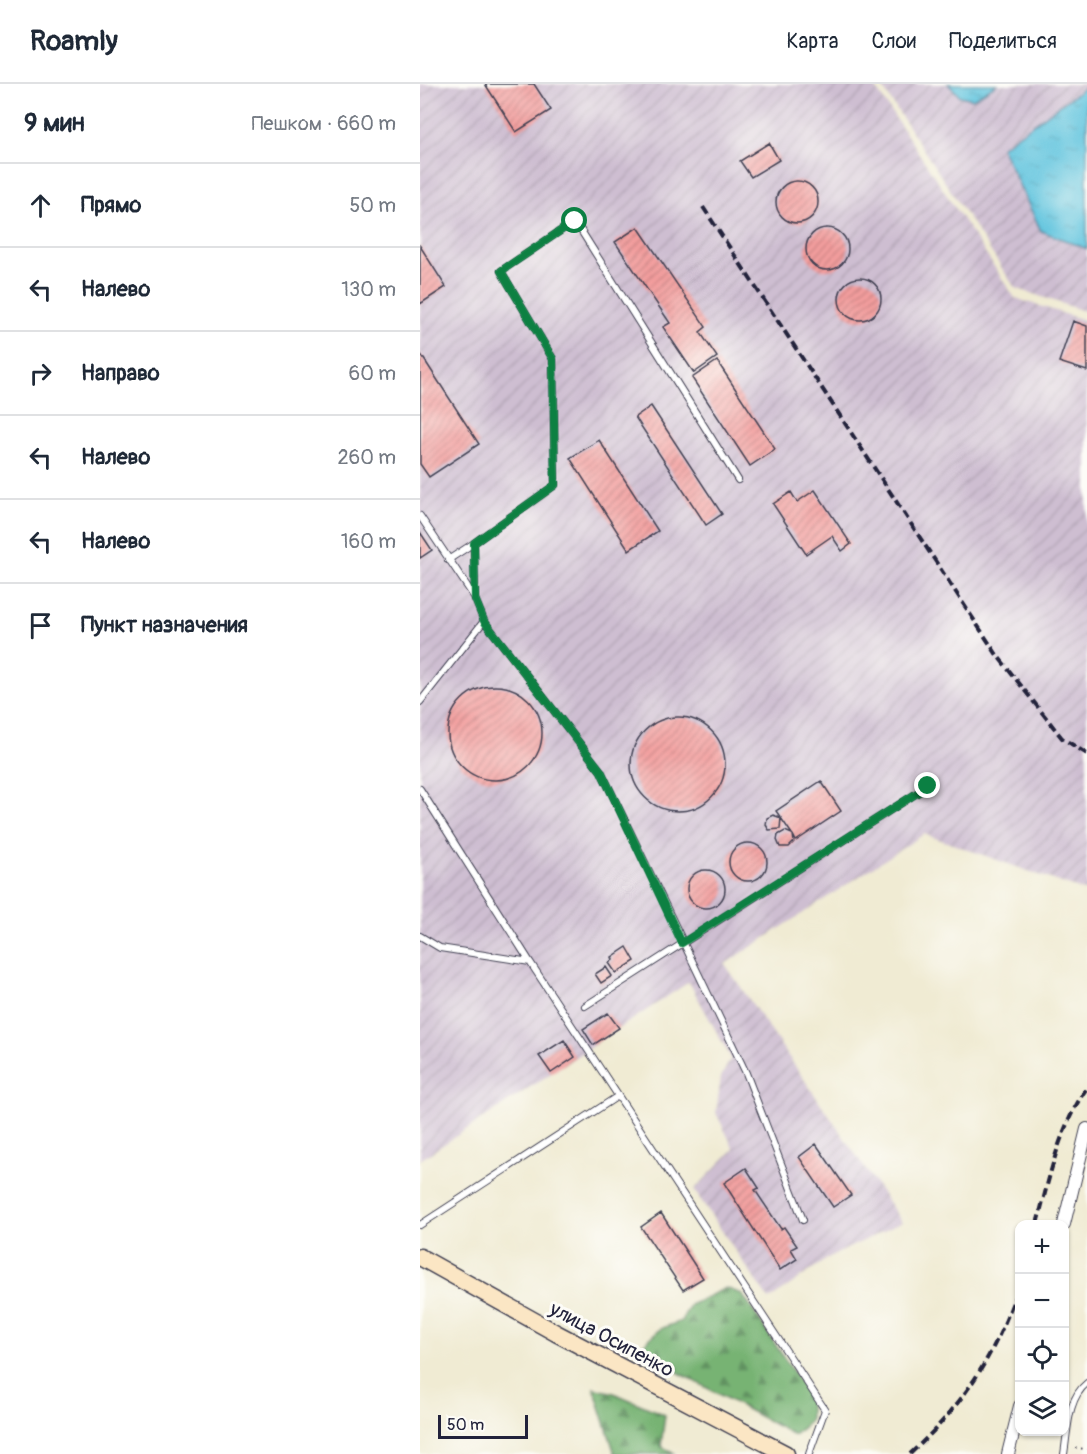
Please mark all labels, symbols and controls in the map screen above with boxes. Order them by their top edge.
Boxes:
text: Roamly [30,24,118,59]
text: Карта [786,28,838,55]
text: Слои [871,28,916,55]
text: Поделиться [949,28,1057,55]
text: 9 мин [24,107,85,139]
text: Пешком · 660 m [252,111,396,136]
icon: ahead [24,189,57,222]
text: Прямо [81,191,141,219]
text: 50 m [349,193,396,218]
route start [561,207,587,233]
icon: left [24,273,57,306]
text: Налево [81,275,150,303]
text: 130 m [341,277,396,302]
icon: right [24,357,57,390]
text: Направо [81,359,160,387]
text: 60 m [349,361,396,386]
icon: left [24,441,57,474]
text: Налево [81,443,150,471]
text: 260 m [337,445,396,470]
icon: left [24,525,57,558]
text: Налево [81,527,150,555]
text: 160 m [341,529,396,554]
icon: arrive [24,609,57,642]
text: Пункт назначения [81,611,248,639]
route end [914,772,940,798]
map controls [1015,1220,1069,1436]
button: + [1015,1220,1069,1274]
button: − [1015,1274,1069,1328]
street label: улица Осипенко [545,1296,678,1383]
button: locate [1015,1328,1069,1382]
button: layers [1015,1382,1069,1436]
scale bar [438,1412,528,1440]
text: 50 m [447,1415,484,1435]

